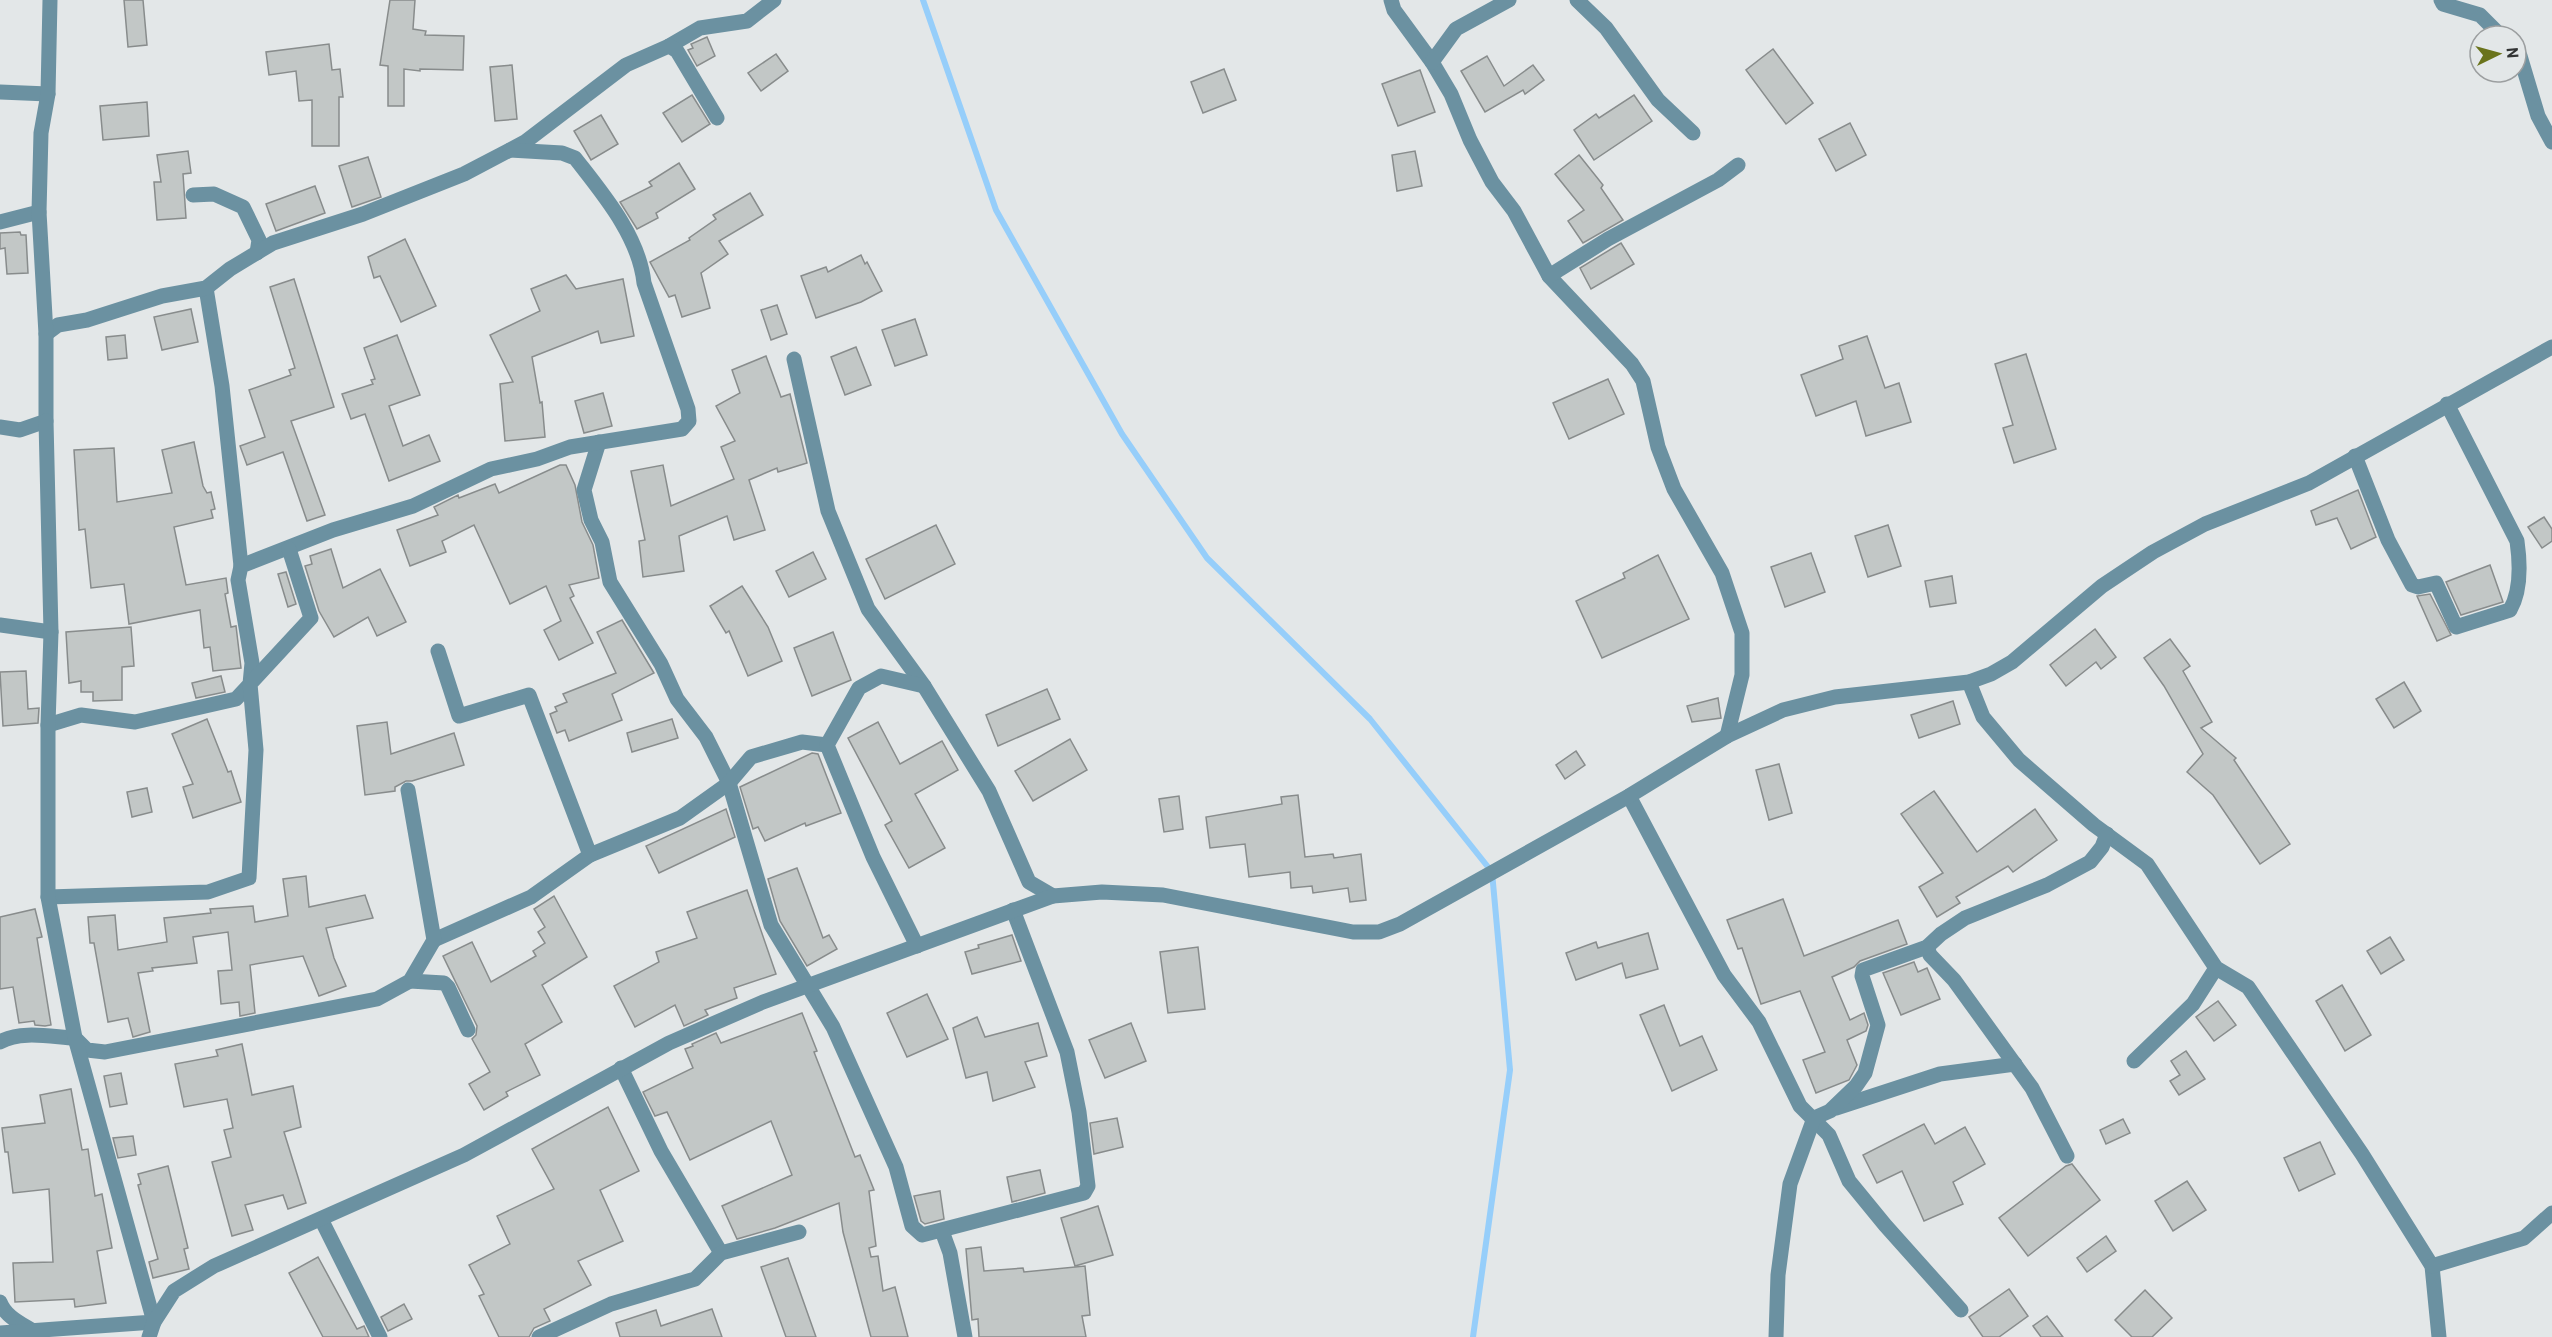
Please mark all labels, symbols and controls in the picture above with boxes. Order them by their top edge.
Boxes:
north arrow [2468,24,2528,84]
text: N [2504,47,2523,59]

